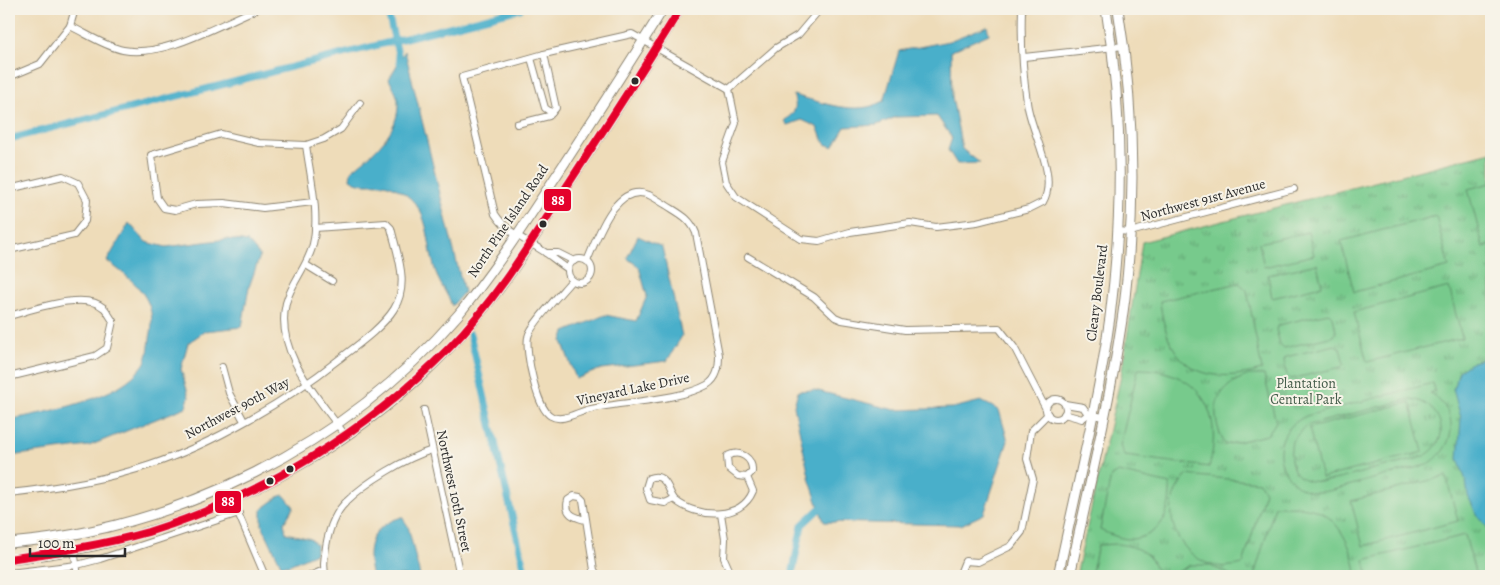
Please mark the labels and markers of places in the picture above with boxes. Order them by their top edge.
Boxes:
unlabelled marker [630,76,640,86]
unlabelled marker [538,219,548,229]
unlabelled marker [285,464,295,474]
unlabelled marker [265,476,275,486]

